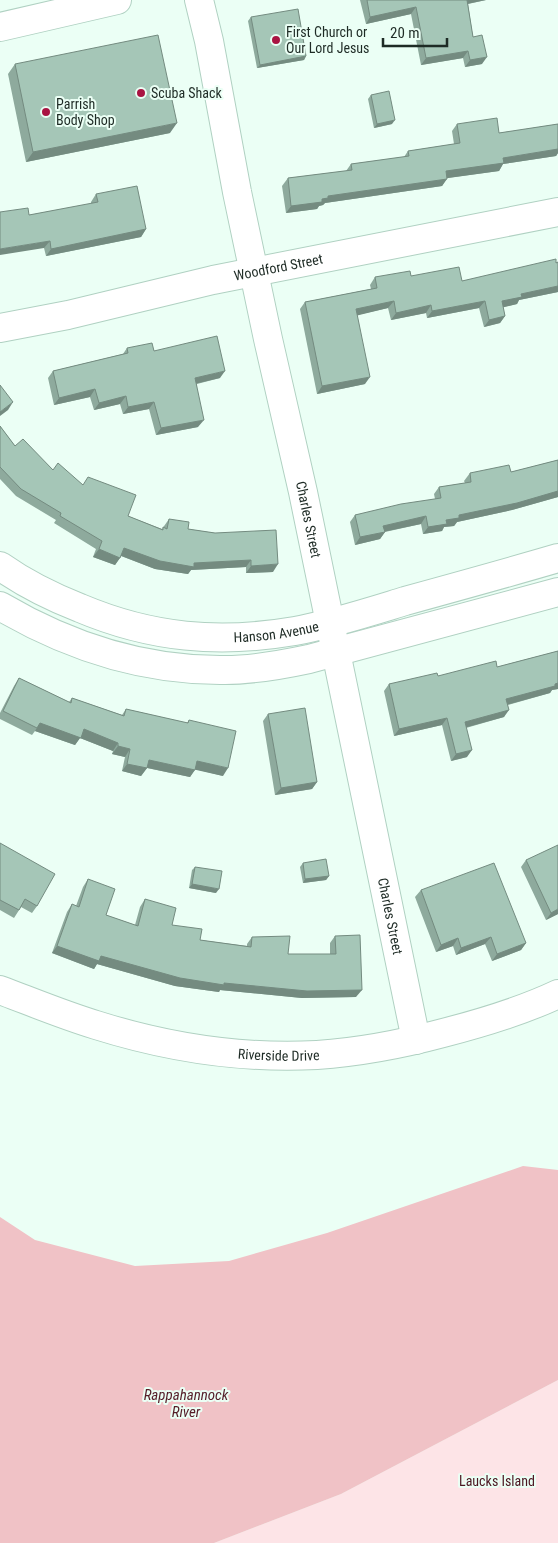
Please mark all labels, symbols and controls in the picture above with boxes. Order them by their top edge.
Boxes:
scale bar [383,15,447,47]
place label: First Church or Our Lord Jesus [286,24,370,56]
text: 20 m [390,24,420,42]
marker: First Church or Our Lord Jesus [270,34,282,46]
place label: Scuba Shack [151,85,223,101]
marker: Scuba Shack [135,87,147,99]
place label: Parrish Body Shop [56,96,115,128]
marker: Parrish Body Shop [40,106,52,118]
street label: Woodford Street [233,251,324,284]
street label: Charles Street [293,480,324,559]
street label: Hanson Avenue [233,618,321,645]
street label: Charles Street [375,876,406,956]
street label: Riverside Drive [237,1046,320,1064]
water label: Rappahannock River [144,1386,229,1421]
park label: Laucks Island [459,1473,535,1489]

